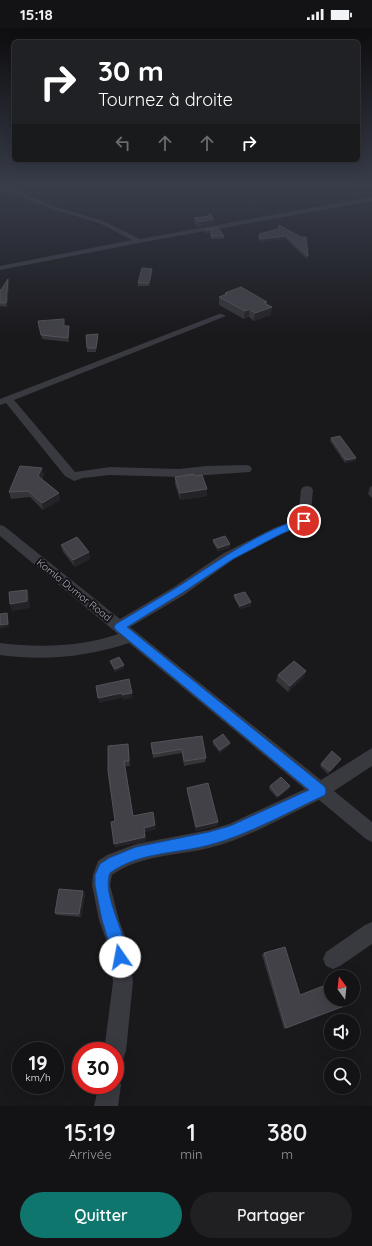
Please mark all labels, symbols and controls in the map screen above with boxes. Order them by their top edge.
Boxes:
text: 15:18 [20,5,53,24]
text: 30 m [98,53,164,88]
icon: right [32,56,84,108]
text: Tournez à droite [98,88,233,111]
icon: left [112,132,134,154]
icon: ahead [154,132,176,154]
icon: ahead [196,132,218,154]
icon: right [238,132,260,154]
pin [287,504,321,538]
icon: arrive [293,510,315,532]
street label: Komla Dumor Road [34,556,114,624]
position arrow [99,936,141,978]
north arrow [324,970,360,1006]
map controls [324,970,360,1094]
button: sound [324,1014,360,1050]
speed limit sign: 30 [72,1042,124,1094]
text: 19 [28,1050,48,1075]
button: search [324,1058,360,1094]
text: km/h [25,1071,51,1084]
text: 15:19 [64,1117,116,1147]
text: 1 [187,1117,196,1147]
text: 380 [267,1117,307,1147]
text: Arrivée [69,1146,112,1162]
text: min [180,1146,203,1162]
text: m [281,1146,293,1162]
button: Quitter [20,1192,182,1238]
button: Partager [190,1192,352,1238]

